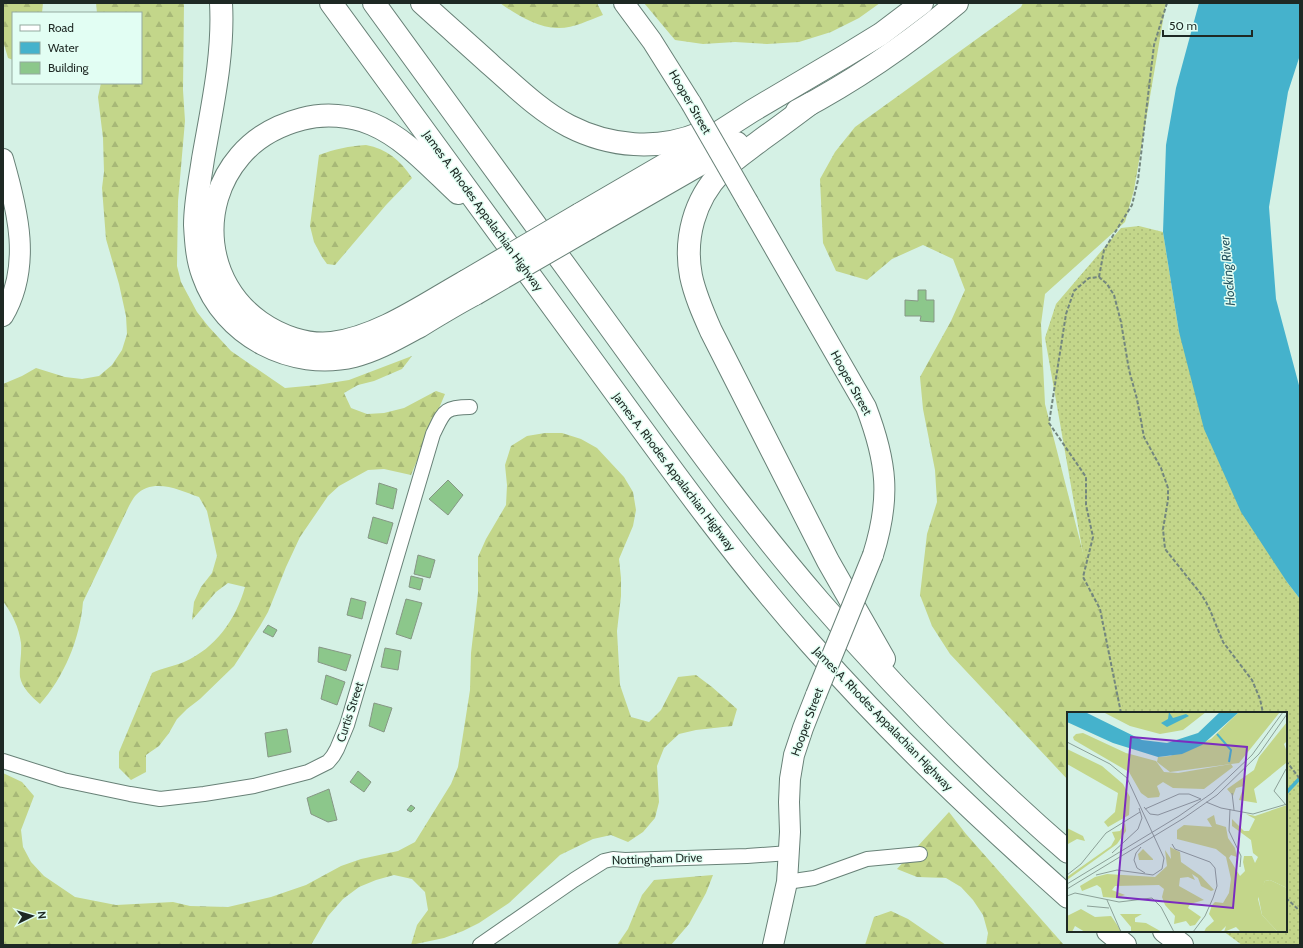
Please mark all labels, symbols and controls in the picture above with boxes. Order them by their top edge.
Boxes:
legend [12,12,142,84]
scale bar [1163,12,1252,38]
text: 50 m [1169,18,1197,33]
text: Road [48,20,74,35]
text: Water [48,40,79,55]
text: Building [48,60,90,75]
street label: Hooper Street [666,67,715,137]
street label: James A. Rhodes Appalachian Highway [420,127,547,294]
water label: Hocking River [1216,234,1238,307]
street label: Hooper Street [828,348,875,418]
street label: James A. Rhodes Appalachian Highway [609,389,739,554]
street label: James A. Rhodes Appalachian Highway [810,643,956,794]
street label: Curtis Street [333,680,366,744]
street label: Hooper Street [787,686,826,758]
inset map [1067,712,1287,932]
street label: Nottingham Drive [611,849,702,868]
north arrow [12,896,52,936]
text: N [35,911,49,920]

